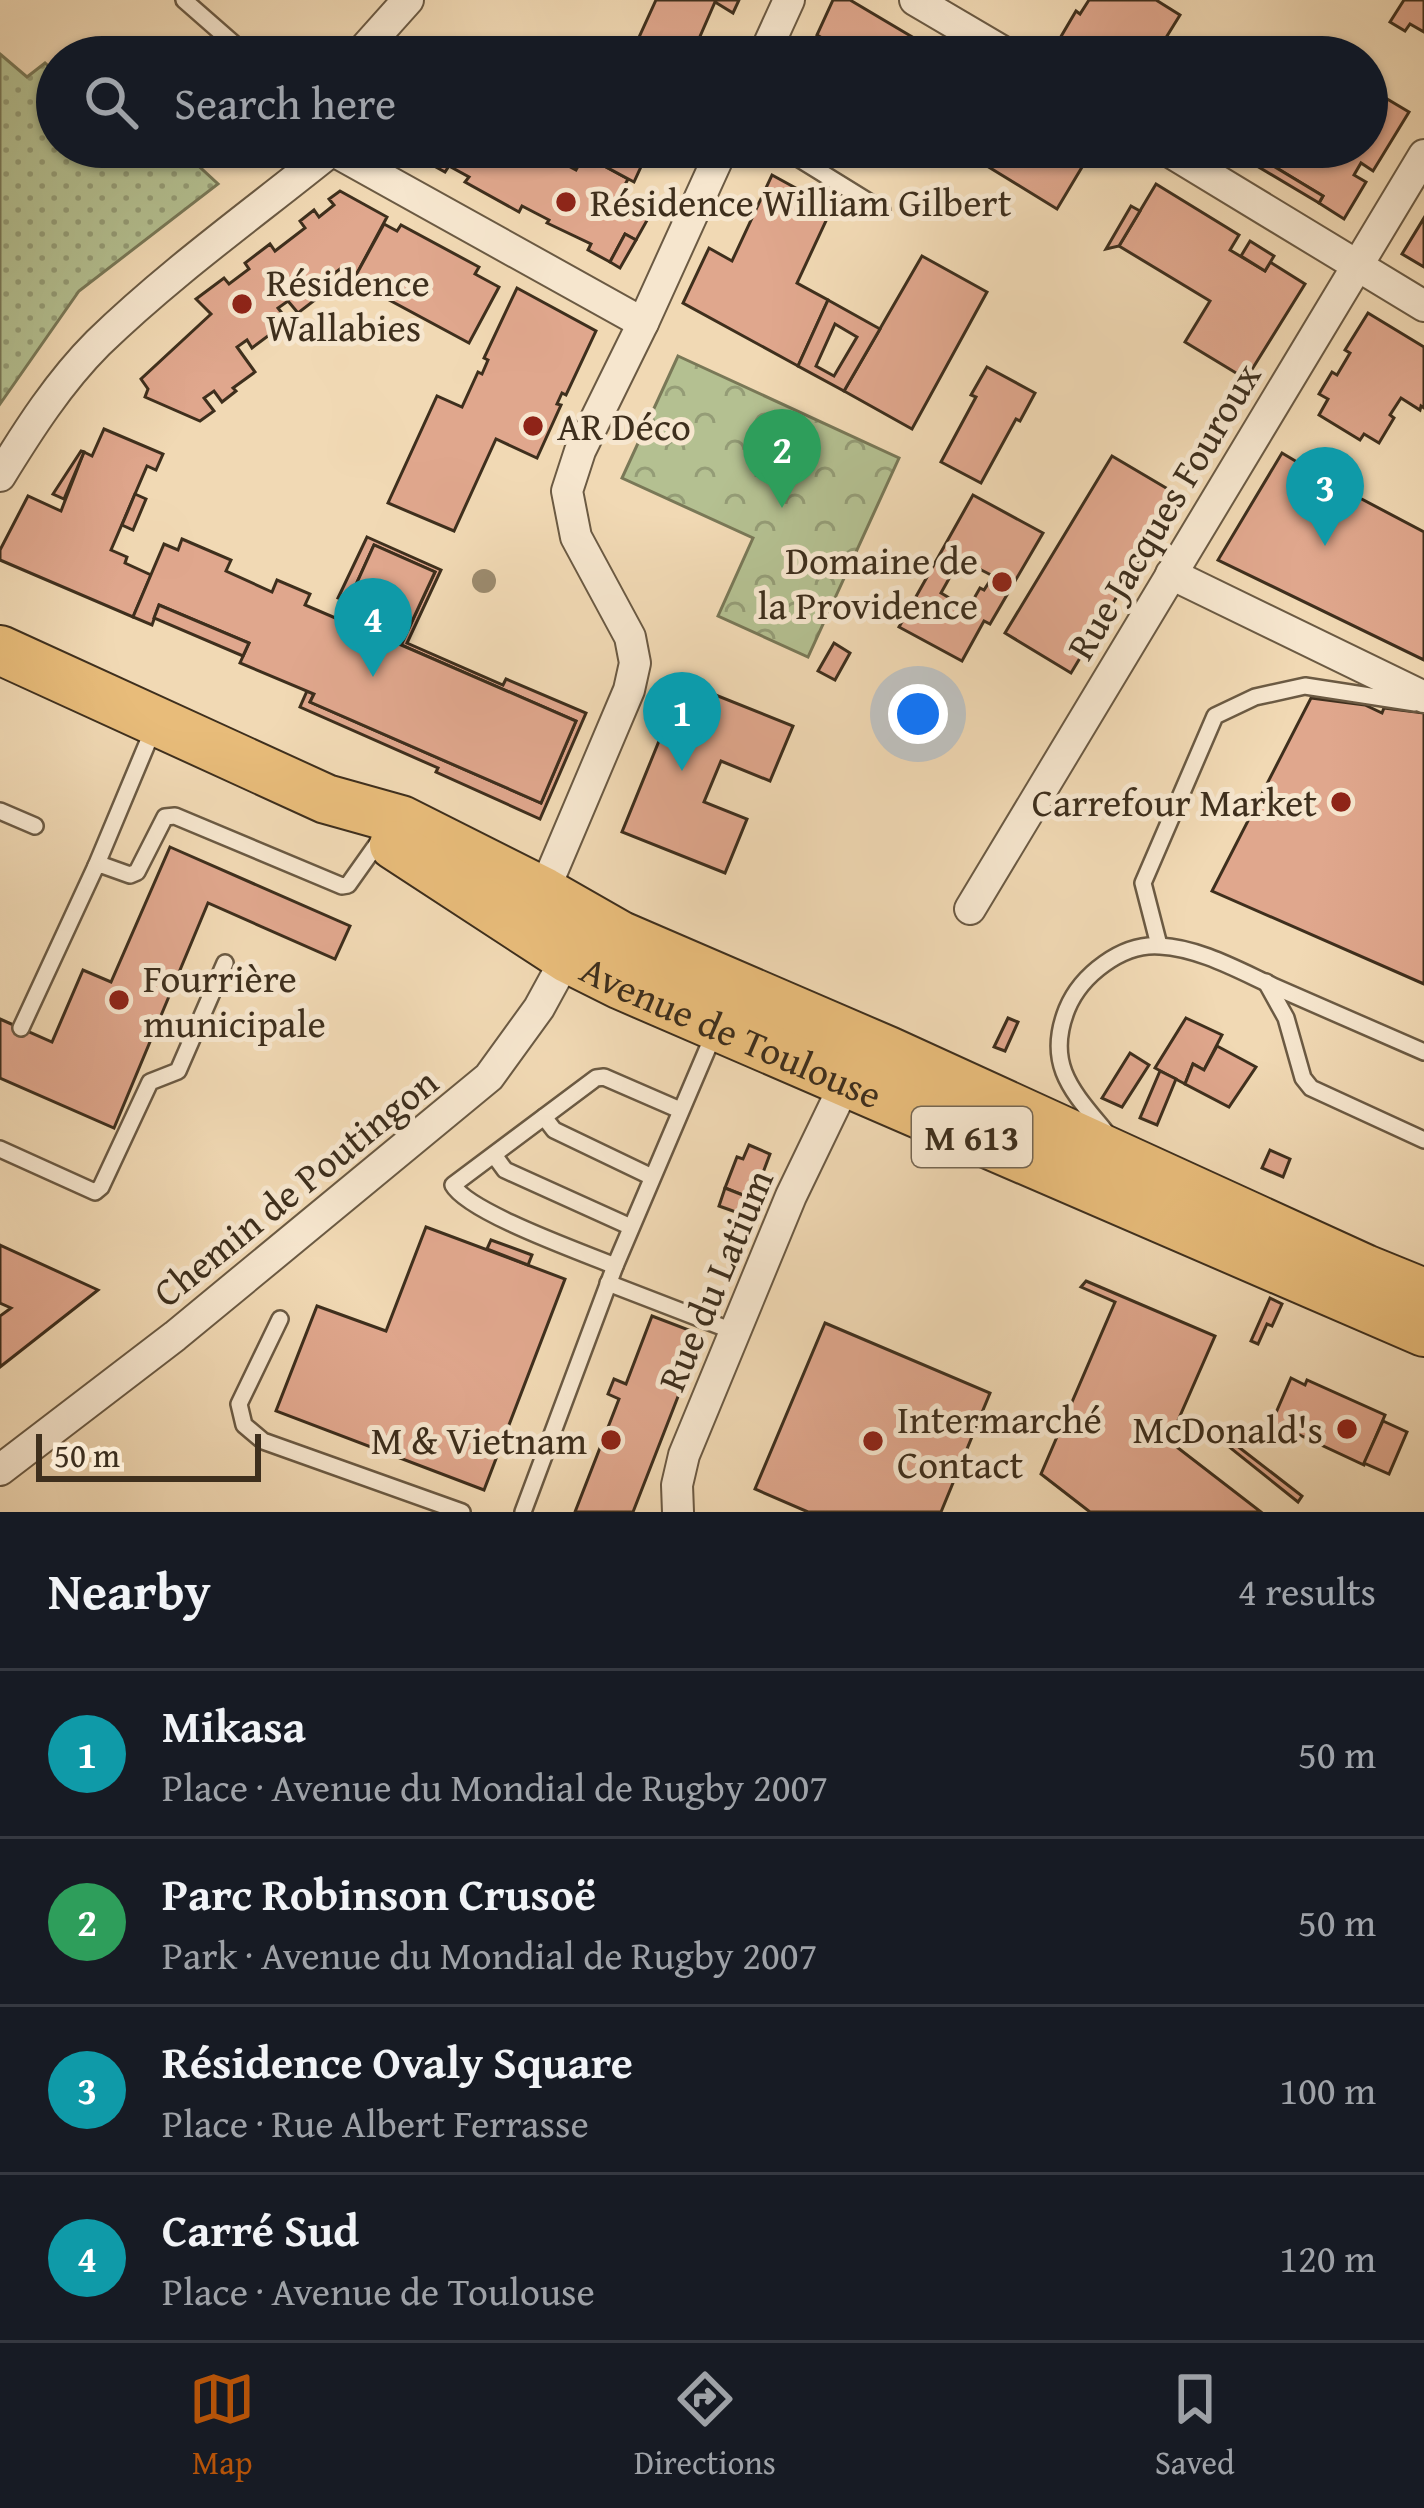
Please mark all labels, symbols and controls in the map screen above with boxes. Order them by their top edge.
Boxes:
search box [36,36,1388,168]
icon: search [78,69,144,135]
text: Search here [174,70,396,135]
place label: Résidence William Gilbert [590,173,1012,230]
marker: Résidence William Gilbert [553,189,579,215]
place label: Résidence Wallabies [266,253,430,355]
marker: Résidence Wallabies [229,291,255,317]
street label: Rue Jacques Fouroux [1051,351,1274,670]
place label: AR Déco [557,397,691,454]
pin: 2 [743,409,821,508]
marker: AR Déco [520,413,546,439]
pin: 3 [1286,447,1364,546]
place label: Domaine de la Providence [757,531,978,633]
marker: Domaine de la Providence [989,569,1015,595]
pin: 4 [334,578,412,677]
pin: 1 [643,672,721,771]
your location [888,684,948,744]
place label: Carrefour Market [1032,773,1317,830]
marker: Carrefour Market [1328,789,1354,815]
street label: Avenue de Toulouse [571,940,891,1122]
place label: Fourrière municipale [143,949,326,1051]
marker: Fourrière municipale [106,987,132,1013]
street label: Chemin de Poutingon [140,1054,450,1320]
road number: M 613 [912,1107,1032,1167]
street label: Rue du Latium [642,1160,787,1400]
place label: Intermarché Contact [897,1390,1102,1492]
place label: McDonald's [1133,1400,1323,1457]
place label: M & Vietnam [371,1411,587,1468]
marker: McDonald's [1334,1416,1360,1442]
marker: M & Vietnam [598,1427,624,1453]
scale bar [36,1428,261,1481]
marker: Intermarché Contact [860,1428,886,1454]
text: 50 m [54,1431,120,1479]
text: Nearby [48,1553,211,1628]
text: 4 results [1238,1562,1376,1619]
text: Mikasa [162,1693,306,1758]
text: 1 [77,1725,97,1782]
text: 50 m [1298,1725,1376,1782]
text: Place · Avenue du Mondial de Rugby 2007 [162,1758,828,1815]
text: Parc Robinson Crusoë [162,1861,596,1926]
text: 2 [77,1893,97,1950]
text: 50 m [1298,1893,1376,1950]
text: Park · Avenue du Mondial de Rugby 2007 [162,1926,817,1983]
text: Résidence Ovaly Square [162,2029,633,2094]
text: 3 [77,2061,97,2118]
text: 100 m [1279,2061,1376,2118]
text: Place · Rue Albert Ferrasse [162,2094,589,2151]
text: Carré Sud [162,2197,359,2262]
text: 4 [77,2229,97,2286]
text: 120 m [1279,2229,1376,2286]
text: Place · Avenue de Toulouse [162,2262,595,2319]
tab: Map [189,2366,255,2486]
tab: Directions [634,2366,776,2486]
tab: Saved [1155,2366,1235,2486]

